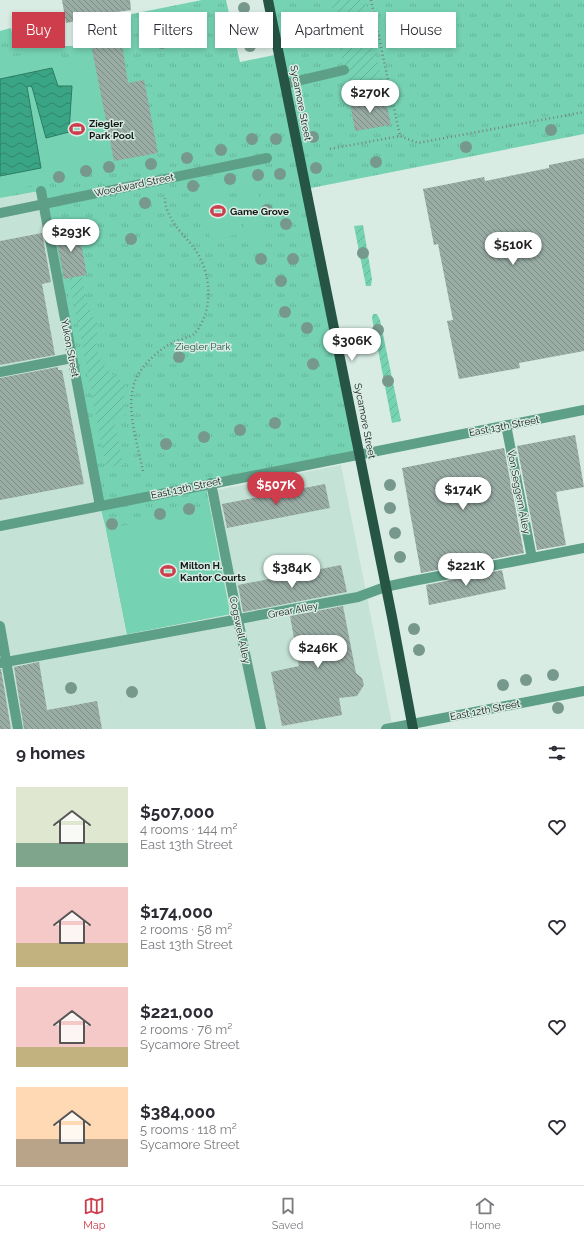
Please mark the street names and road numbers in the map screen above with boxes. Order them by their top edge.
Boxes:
street label: Sycamore Street [288,64,314,142]
street label: Woodward Street [93,171,175,199]
street label: Yukon Street [59,318,81,379]
street label: Sycamore Street [352,382,378,460]
street label: East 13th Street [468,414,541,438]
street label: Von Seggern Alley [505,449,533,536]
street label: East 13th Street [150,475,223,501]
street label: Cogswell Alley [228,595,253,665]
street label: Grear Alley [267,600,319,620]
street label: East 12th Street [449,698,522,722]

